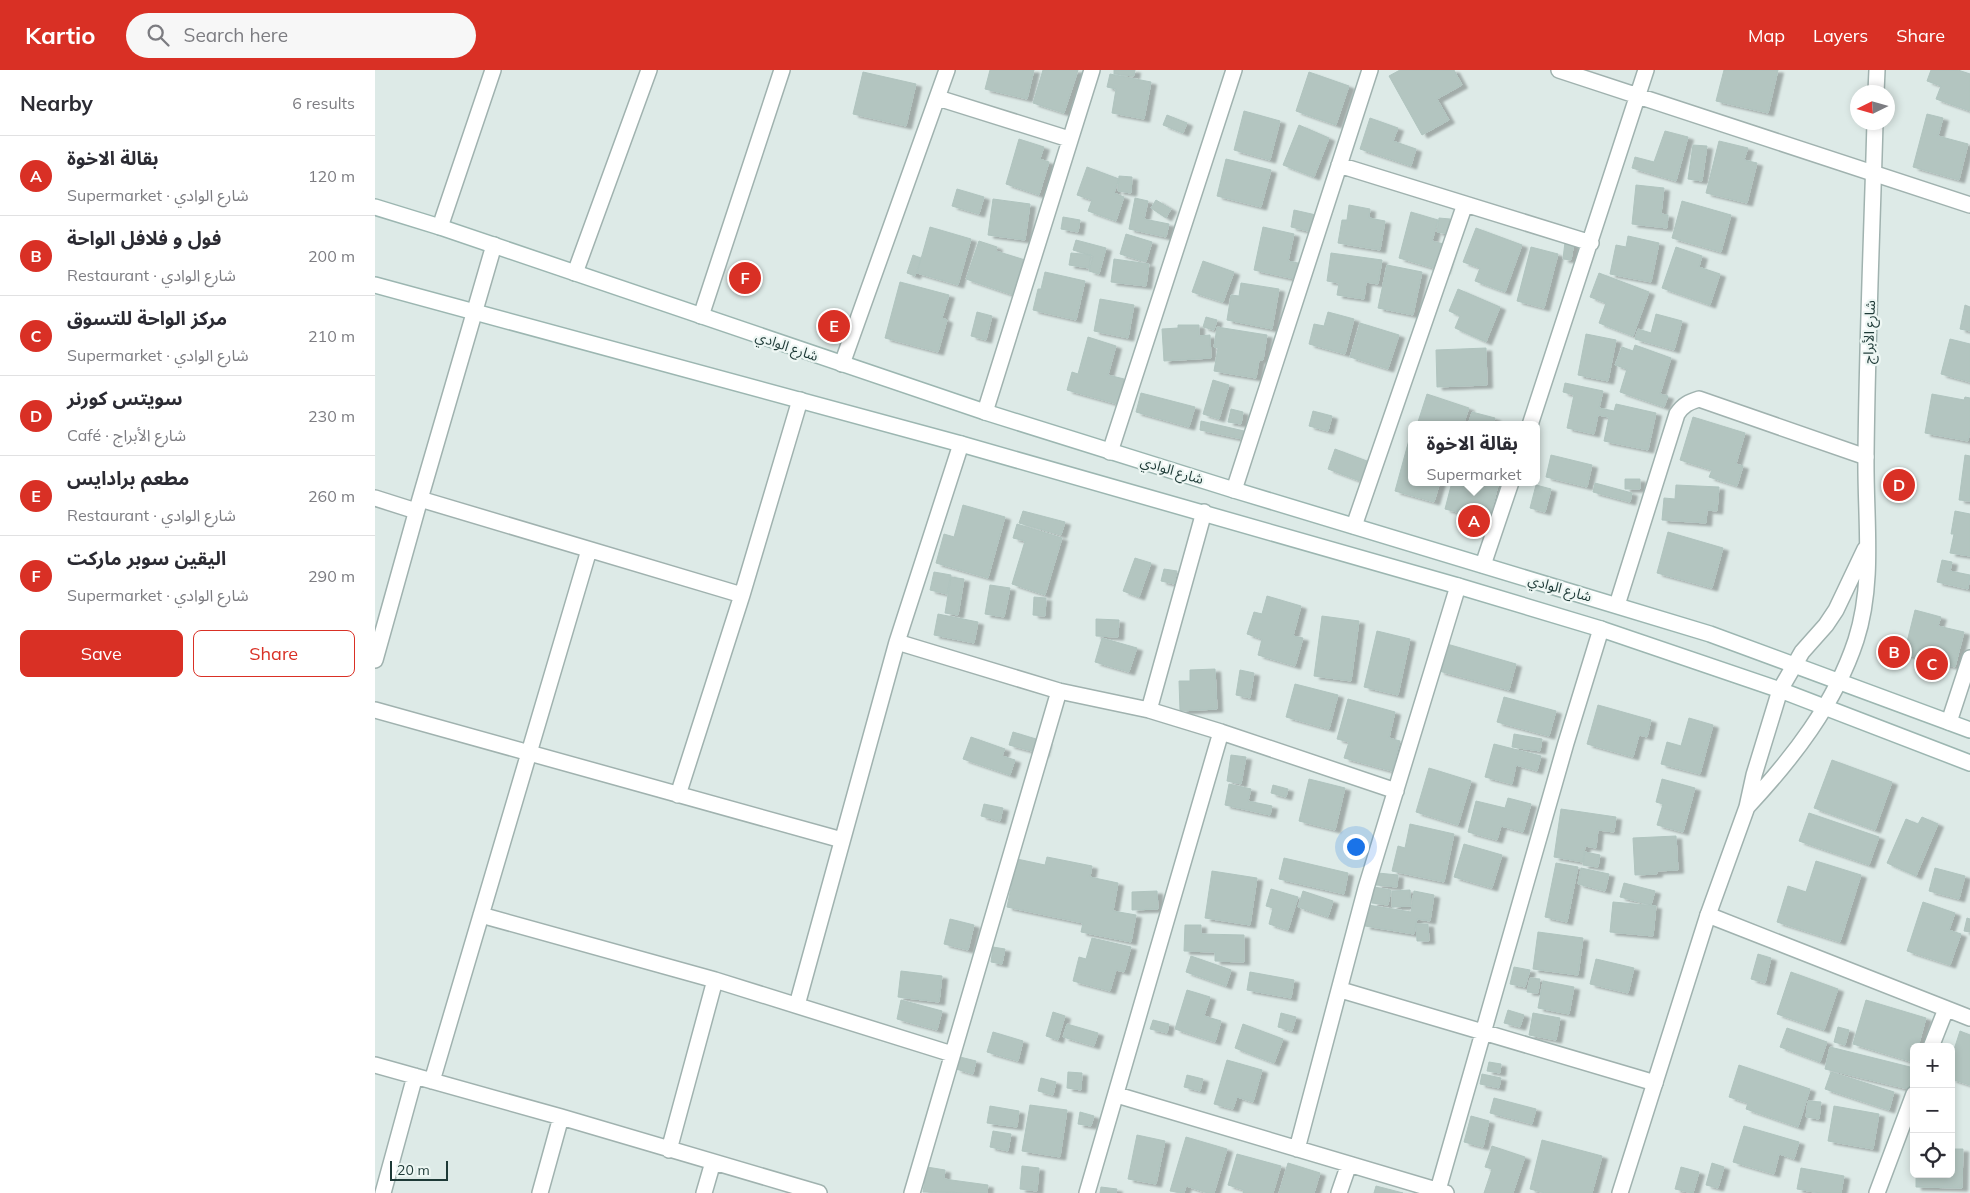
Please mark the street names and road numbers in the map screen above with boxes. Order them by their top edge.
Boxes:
street label: شارع الأبراج [1859,300,1881,364]
street label: شارع الوادي [753,327,821,367]
street label: شارع الوادي [1138,452,1206,490]
street label: شارع الوادي [1526,570,1594,608]

